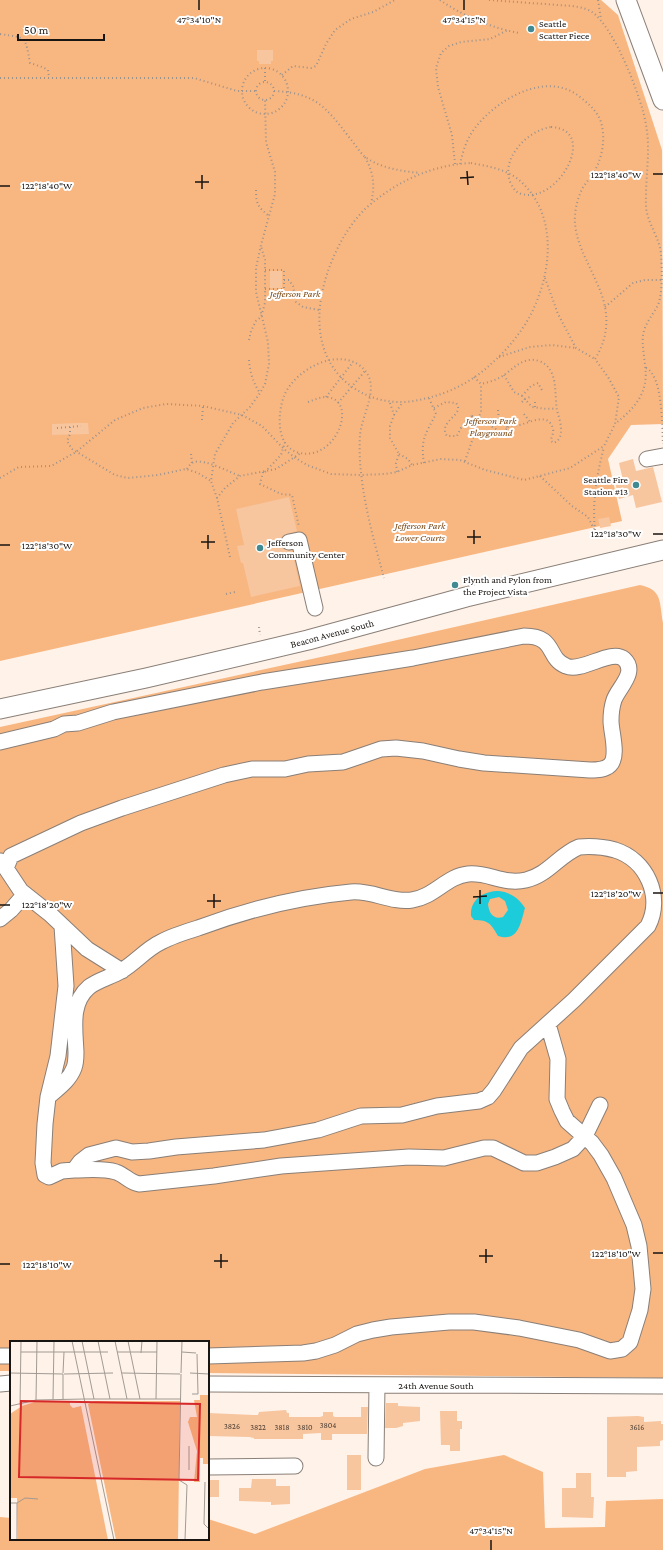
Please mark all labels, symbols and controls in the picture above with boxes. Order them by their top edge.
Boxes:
text: 47°34'10"N [177,14,222,25]
text: 47°34'15"N [442,14,486,25]
scale bar [18,16,104,42]
place label: Seattle Scatter Piece [539,18,590,41]
text: 50 m [24,23,49,37]
marker: Seattle Scatter Piece [526,24,536,34]
text: 122°18'40"W [591,169,642,180]
text: 122°18'40"W [22,180,73,191]
park label: Jefferson Park [268,288,321,299]
park label: Jefferson Park Playground [464,415,517,438]
place label: Seattle Fire Station #13 [584,474,629,497]
marker: Seattle Fire Station #13 [631,480,641,490]
park label: Jefferson Park Lower Courts [393,520,446,543]
text: 122°18'30"W [591,528,642,539]
place label: Jefferson Community Center [267,537,345,560]
text: 122°18'30"W [22,540,73,551]
marker: Jefferson Community Center [255,543,265,553]
place label: Plynth and Pylon from the Project Vista [463,574,552,598]
marker: Plynth and Pylon from the Project Vista [450,580,460,590]
street label: Beacon Avenue South [289,617,376,650]
text: 122°18'20"W [591,888,642,899]
text: 122°18'20"W [22,899,73,910]
text: 122°18'10"W [591,1248,641,1259]
text: 122°18'10"W [22,1259,72,1270]
inset map [10,1341,209,1540]
street label: 24th Avenue South [398,1380,474,1391]
house number: 3804 [320,1421,336,1430]
house number: 3826 [224,1422,240,1431]
house number: 3822 [250,1423,266,1432]
house number: 3818 [274,1423,290,1432]
house number: 3810 [297,1423,313,1432]
house number: 3616 [630,1423,644,1432]
text: 47°34'15"N [469,1525,513,1536]

